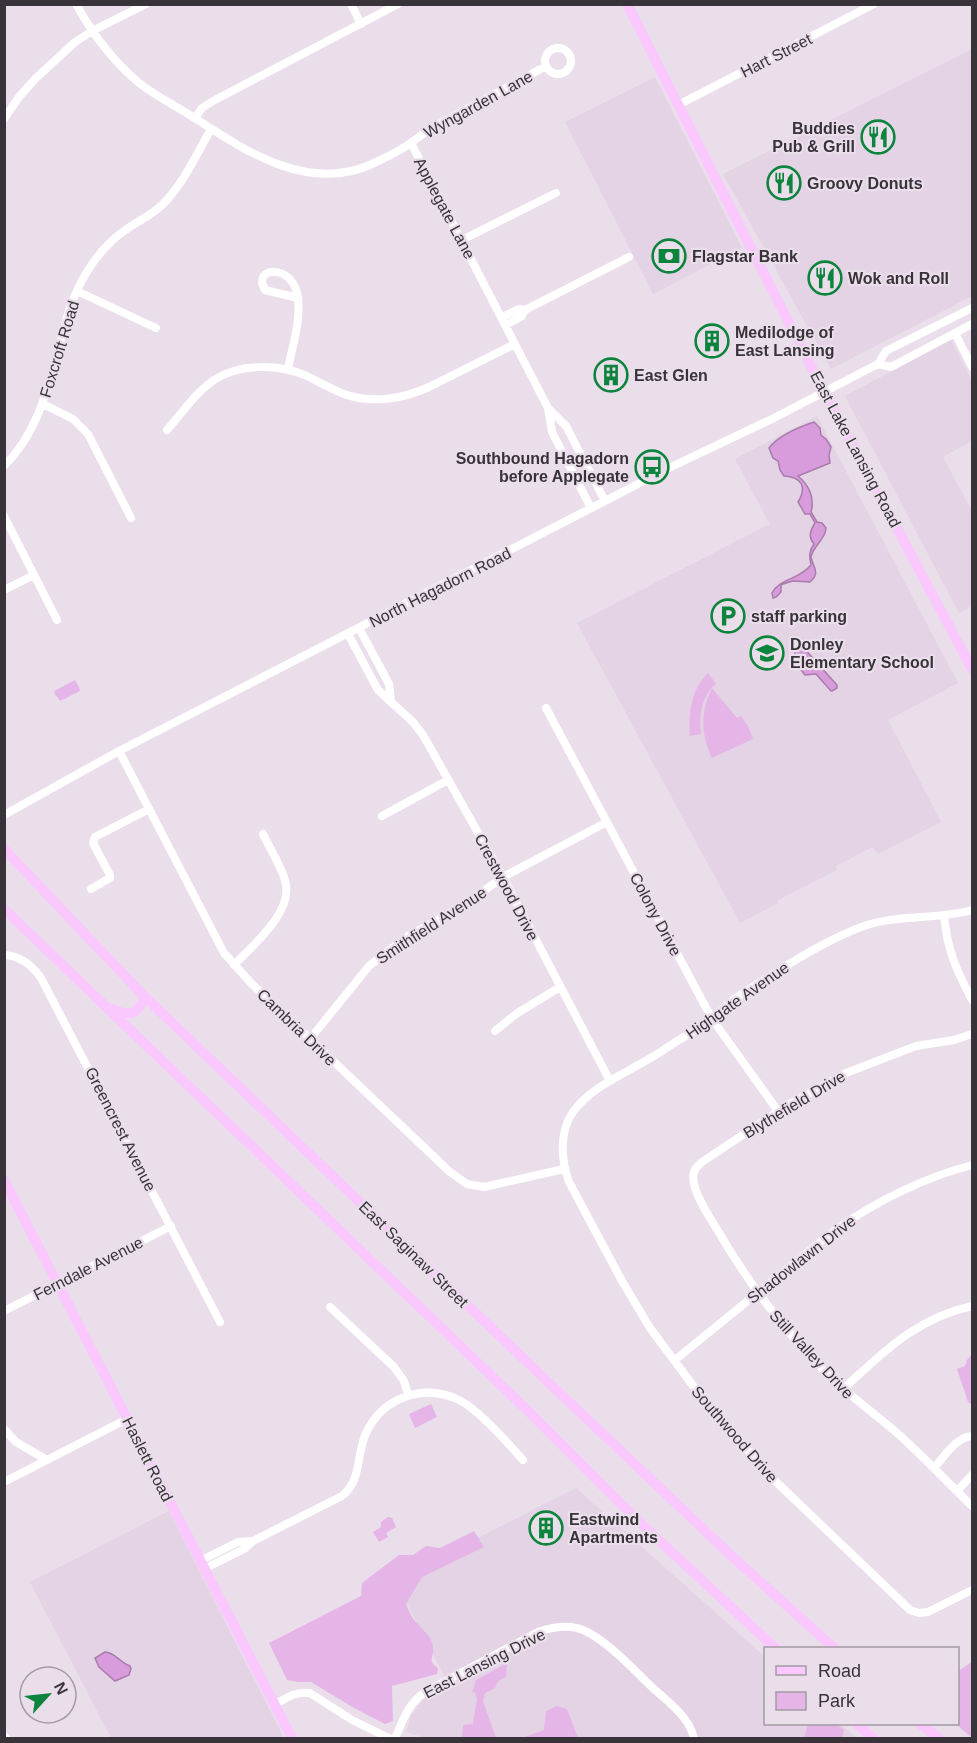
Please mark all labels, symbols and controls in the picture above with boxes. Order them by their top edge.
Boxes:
street label: Hart Street [738,30,815,81]
street label: Wyngarden Lane [421,67,536,141]
restaurant icon: Buddies Pub & Grill [860,119,896,155]
place label: Buddies Pub & Grill [772,120,855,155]
street label: Applegate Lane [411,155,478,262]
restaurant icon: Groovy Donuts [766,165,802,201]
place label: Groovy Donuts [807,175,923,192]
bank icon: Flagstar Bank [651,238,687,274]
place label: Flagstar Bank [692,248,798,265]
restaurant icon: Wok and Roll [807,260,843,296]
place label: Wok and Roll [848,270,949,287]
street label: Foxcroft Road [37,299,82,400]
building icon: Medilodge of East Lansing [694,323,730,359]
place label: Medilodge of East Lansing [735,324,835,359]
building icon: East Glen [593,357,629,393]
place label: East Glen [634,367,708,384]
street label: East Lake Lansing Road [807,368,904,530]
bus stop icon: Southbound Hagadorn before Applegate [634,449,670,485]
place label: Southbound Hagadorn before Applegate [456,450,629,485]
street label: North Hagadorn Road [367,544,514,631]
parking icon: staff parking [710,598,746,634]
place label: staff parking [751,608,847,625]
school or university icon: Donley Elementary School [749,635,785,671]
place label: Donley Elementary School [790,636,934,671]
street label: Crestwood Drive [471,831,542,944]
street label: Colony Drive [627,870,685,959]
street label: Smithfield Avenue [373,883,490,967]
street label: Highgate Avenue [683,959,792,1042]
street label: Cambria Drive [254,986,339,1069]
street label: Greencrest Avenue [82,1064,159,1194]
street label: Blythefield Drive [740,1067,848,1141]
street label: East Saginaw Street [356,1198,472,1311]
street label: Shadowlawn Drive [744,1212,859,1307]
street label: Ferndale Avenue [31,1233,146,1303]
street label: Still Valley Drive [766,1307,857,1402]
street label: Southwood Drive [688,1383,781,1486]
street label: Haslett Road [119,1414,176,1504]
building icon: Eastwind Apartments [528,1510,564,1546]
place label: Eastwind Apartments [569,1511,658,1546]
street label: East Lansing Drive [421,1625,548,1702]
legend [764,1647,959,1725]
text: Road [818,1661,861,1681]
north arrow [18,1665,78,1725]
text: N [51,1679,71,1697]
text: Park [818,1691,856,1711]

